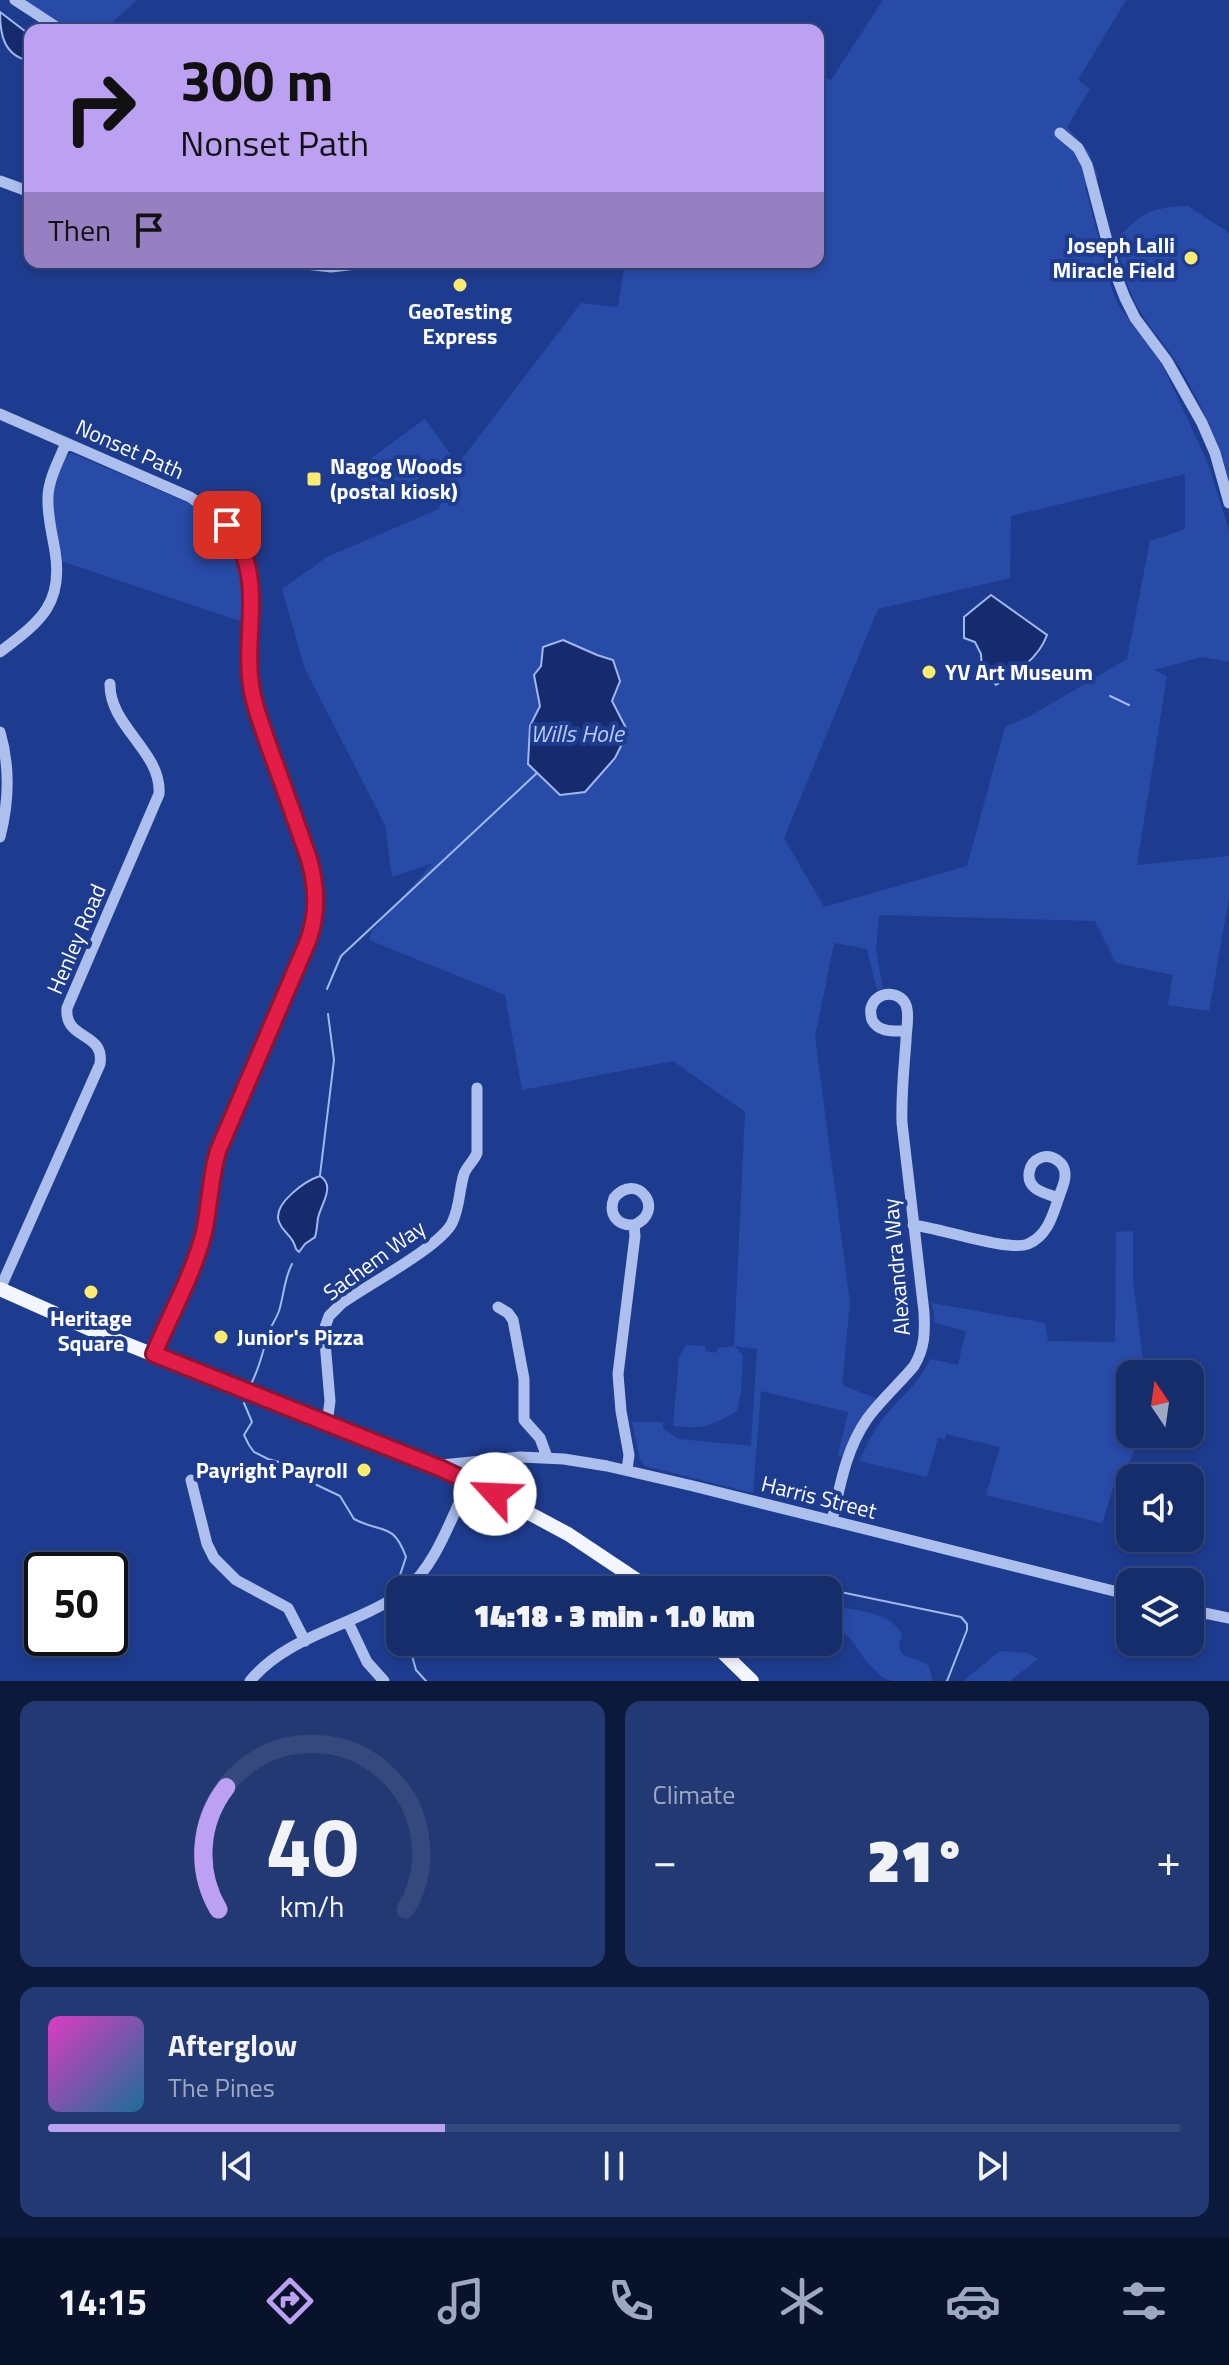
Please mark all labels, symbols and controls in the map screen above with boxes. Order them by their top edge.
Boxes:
text: 300 m [180,38,333,123]
icon: right [48,56,152,160]
text: Nonset Path [180,115,369,170]
text: Then [48,207,111,253]
icon: arrive [127,208,171,252]
place label: Joseph Lalli Miracle Field [1053,228,1175,287]
marker: Joseph Lalli Miracle Field [1182,249,1200,267]
marker: GeoTesting Express [451,276,469,294]
place label: GeoTesting Express [408,294,512,353]
street label: Nonset Path [70,410,190,488]
place label: Nagog Woods (postal kiosk) [330,449,462,508]
marker: Nagog Woods (postal kiosk) [305,470,323,488]
pin [193,491,261,559]
icon: arrive [205,503,249,547]
place label: YV Art Museum [945,655,1093,689]
marker: YV Art Museum [920,663,938,681]
water label: Wills Hole [530,715,626,751]
street label: Henley Road [38,879,114,999]
street label: Alexandra Way [873,1197,919,1337]
street label: Sachem Way [316,1211,433,1309]
marker: Heritage Square [82,1283,100,1301]
place label: Heritage Square [50,1301,132,1360]
place label: Junior's Pizza [237,1320,364,1354]
marker: Junior's Pizza [212,1328,230,1346]
north arrow [1116,1360,1204,1448]
map controls [1116,1360,1204,1656]
position arrow [453,1452,537,1536]
place label: Payright Payroll [196,1453,348,1487]
marker: Payright Payroll [355,1461,373,1479]
button: sound [1116,1464,1204,1552]
street label: Harris Street [758,1466,880,1528]
speed limit sign: 50 [24,1552,128,1656]
button: layers [1116,1568,1204,1656]
text: 14:18 · 3 min · 1.0 km [473,1593,755,1639]
text: Climate [653,1775,735,1814]
text: 40 [266,1782,359,1908]
text: 21° [867,1814,966,1905]
text: − [653,1826,677,1893]
text: + [1156,1826,1181,1893]
text: km/h [280,1885,345,1928]
text: Afterglow [168,2022,297,2068]
text: The Pines [168,2068,275,2107]
icon: previous [215,2144,259,2188]
icon: pause [592,2144,636,2188]
icon: next [970,2144,1014,2188]
icon: directions [262,2273,318,2329]
icon: music [433,2273,489,2329]
icon: phone [603,2273,659,2329]
icon: climate [774,2273,830,2329]
icon: car [945,2273,1001,2329]
icon: filters [1116,2273,1172,2329]
text: 14:15 [57,2274,147,2329]

